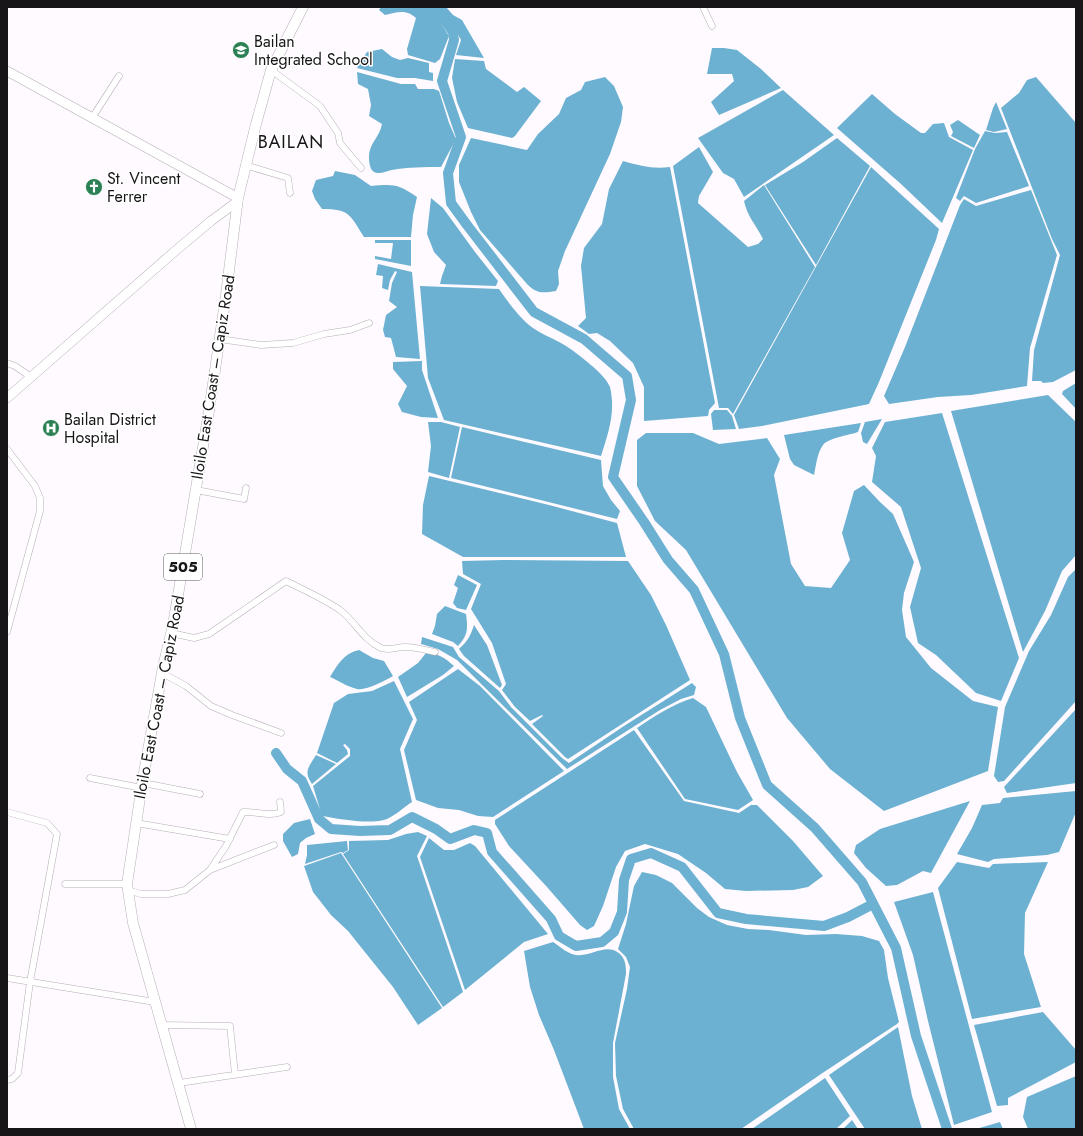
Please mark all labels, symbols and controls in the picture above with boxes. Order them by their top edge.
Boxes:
place label: Bailan Integrated School [254,30,373,71]
school or university icon: Bailan Integrated School [231,40,251,60]
district label: BAILAN [258,129,324,155]
place label: St. Vincent Ferrer [107,167,181,208]
church icon: St. Vincent Ferrer [84,177,104,197]
street label: Iloilo East Coast – Capiz Road [185,273,241,481]
place label: Bailan District Hospital [64,408,156,449]
hospital icon: Bailan District Hospital [41,418,61,438]
road number: 505 [164,554,202,580]
street label: Iloilo East Coast – Capiz Road [128,593,190,801]

